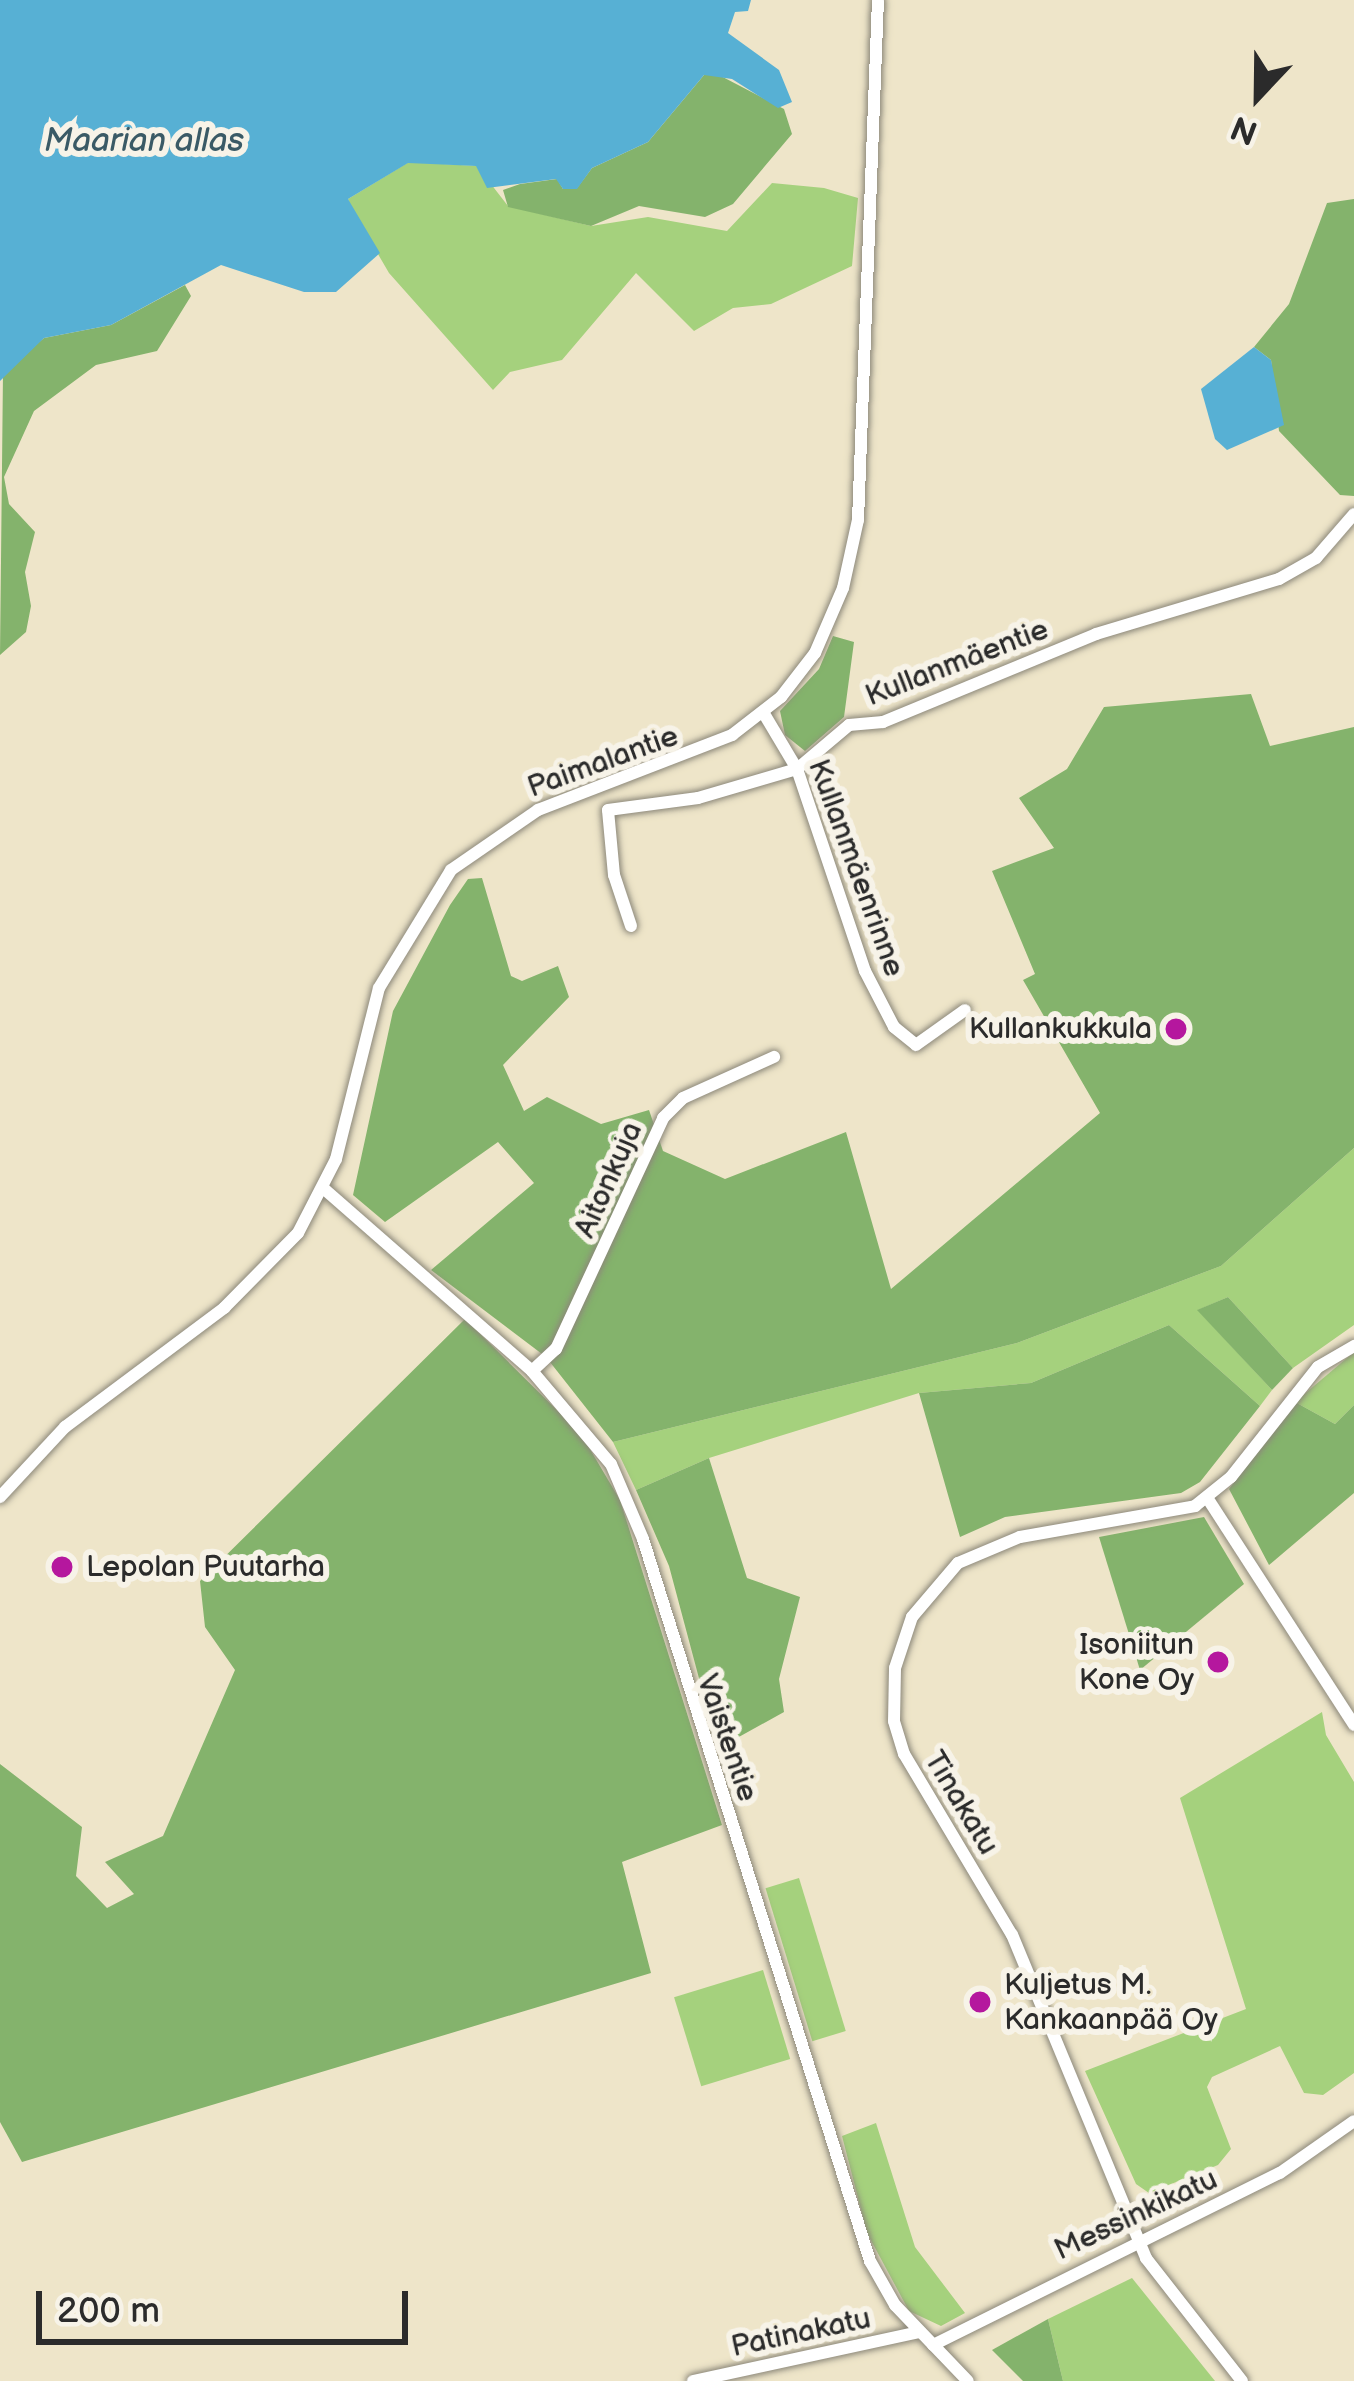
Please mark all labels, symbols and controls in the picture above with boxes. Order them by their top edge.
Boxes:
north arrow [1198,36,1318,156]
text: N [1226,106,1264,153]
water label: Maarian allas [44,122,244,162]
street label: Kullanmäentie [860,612,1054,714]
street label: Paimalantie [523,718,683,806]
street label: Kullanmäenrinne [800,754,912,982]
place label: Kullankukkula [969,1011,1152,1047]
marker: Kullankukkula [1163,1016,1189,1042]
street label: Aitonkuja [568,1117,650,1243]
place label: Lepolan Puutarha [86,1549,325,1585]
marker: Lepolan Puutarha [49,1554,75,1580]
place label: Isoniitun Kone Oy [1079,1627,1194,1698]
marker: Isoniitun Kone Oy [1205,1649,1231,1675]
street label: Vaistentie [688,1670,766,1806]
street label: Tinakatu [916,1745,1006,1861]
place label: Kuljetus M. Kankaanpää Oy [1004,1967,1218,2038]
marker: Kuljetus M. Kankaanpää Oy [967,1989,993,2015]
street label: Messinkikatu [1049,2162,1223,2268]
scale bar [42,2267,414,2341]
text: 200 m [57,2290,160,2333]
street label: Patinakatu [728,2301,874,2365]

